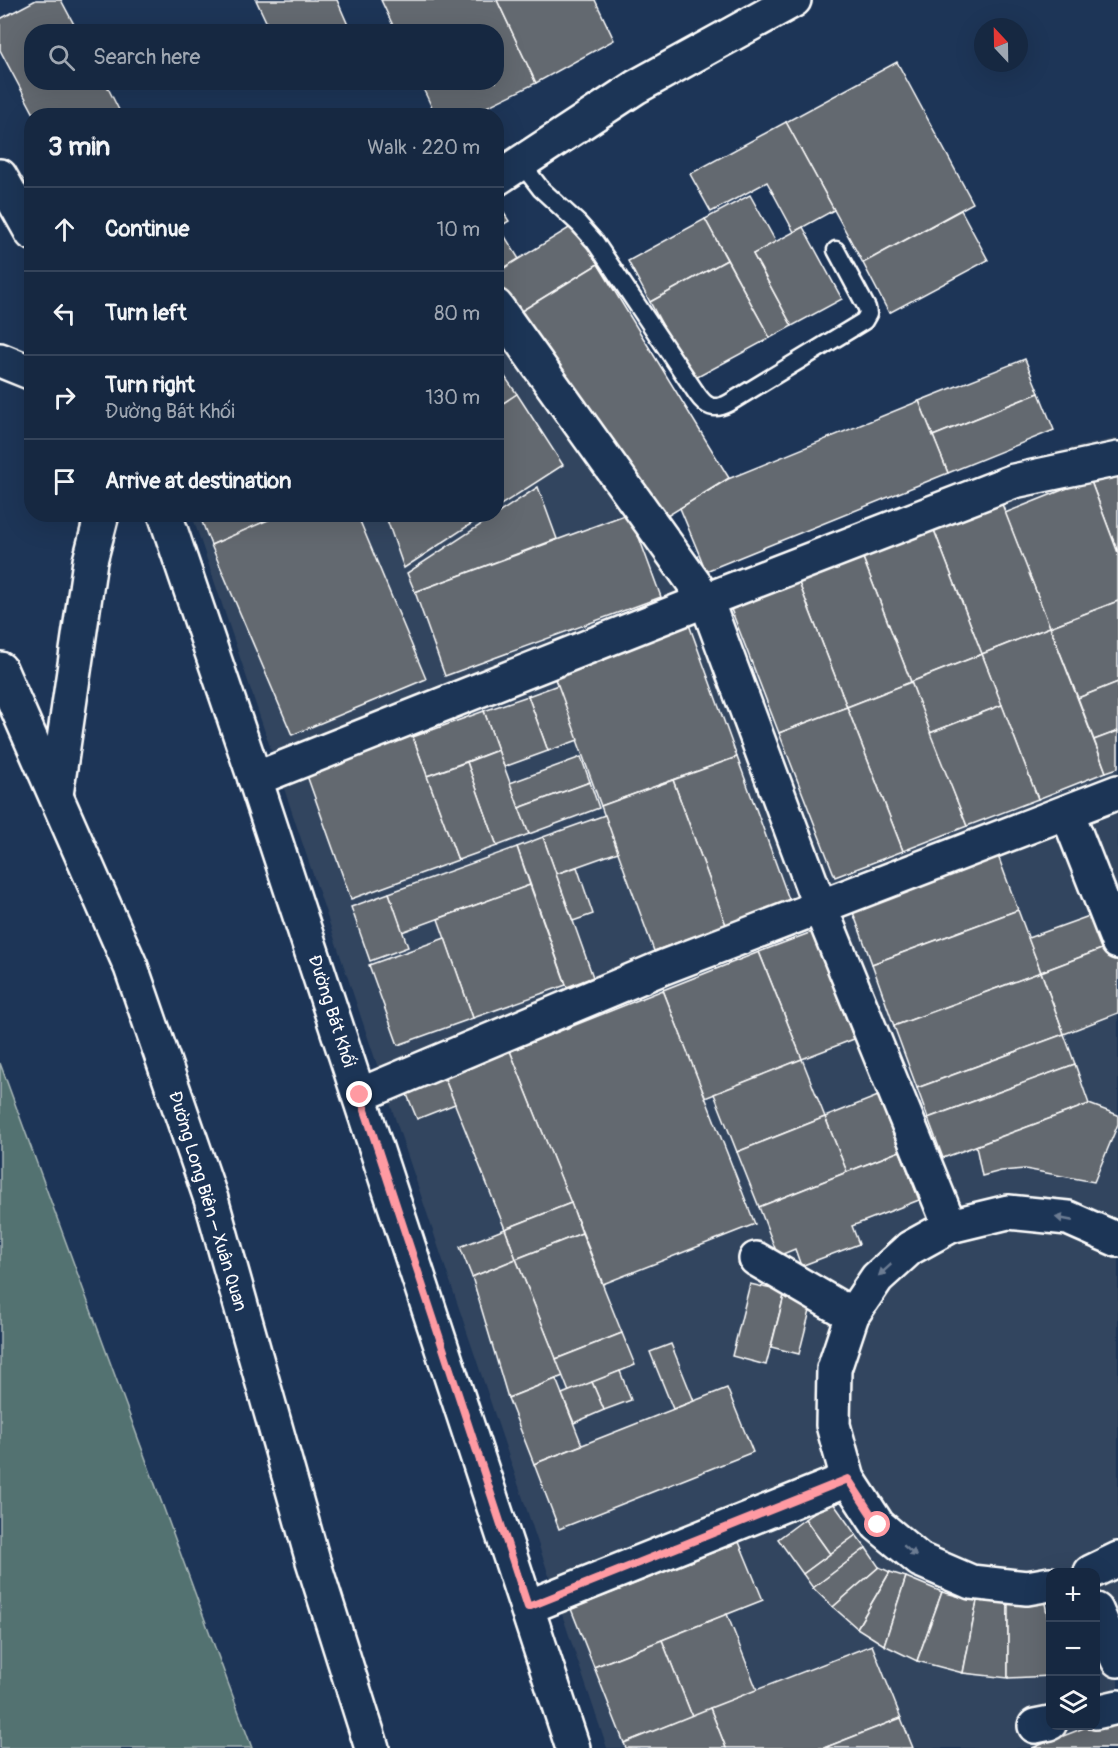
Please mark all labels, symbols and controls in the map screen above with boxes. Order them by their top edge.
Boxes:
north arrow [974,18,1028,72]
search box [24,24,504,90]
icon: search [45,41,78,74]
text: Search here [93,43,200,71]
text: 3 min [48,131,110,163]
text: Walk · 220 m [367,135,480,160]
icon: ahead [48,213,81,246]
text: Continue [105,215,189,243]
text: 10 m [436,217,480,242]
icon: left [48,297,81,330]
text: Turn left [105,299,187,327]
text: 80 m [434,301,480,326]
text: Turn right [105,371,195,399]
icon: right [48,381,81,414]
text: 130 m [425,385,480,410]
text: Đường Bát Khối [105,399,235,424]
icon: arrive [48,465,81,498]
text: Arrive at destination [105,467,291,495]
street label: Đường Bát Khối [303,952,361,1070]
route end [346,1081,372,1107]
street label: Đường Long Biên – Xuân Quan [163,1088,252,1314]
one-way arrow [1054,1214,1073,1223]
one-way arrow [878,1263,893,1276]
route start [864,1511,890,1537]
one-way arrow [902,1545,918,1558]
map controls [1046,1568,1100,1730]
button: + [1046,1568,1100,1622]
button: − [1046,1622,1100,1676]
button: layers [1046,1676,1100,1730]

